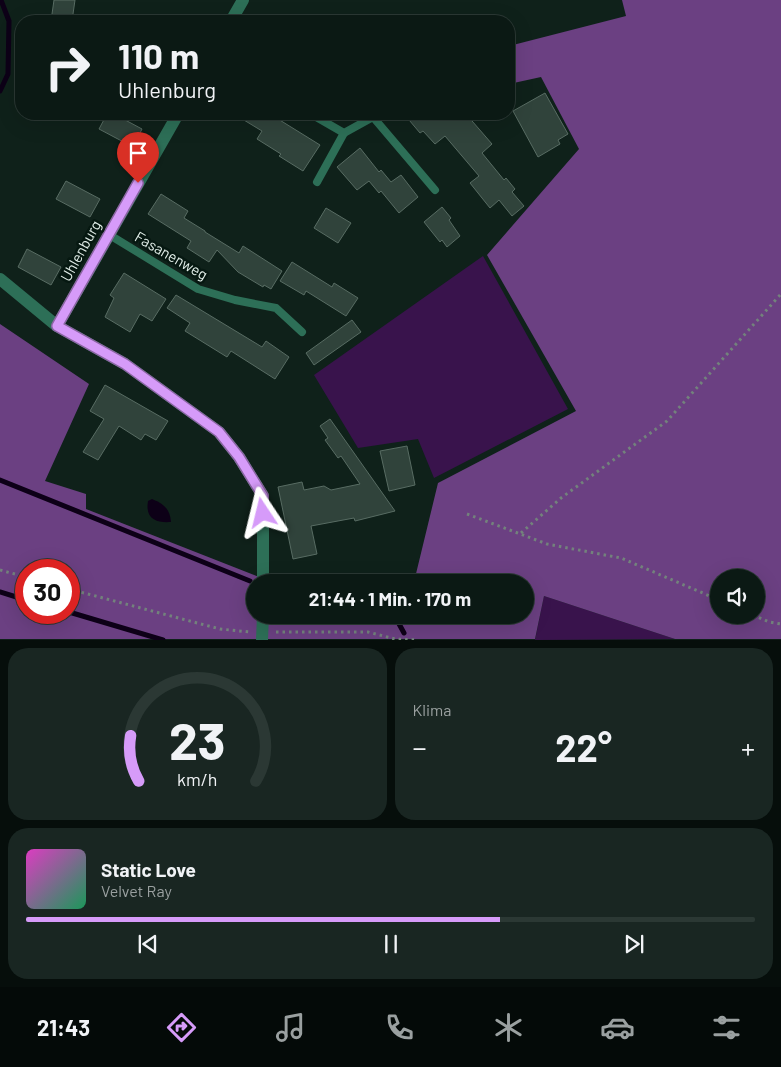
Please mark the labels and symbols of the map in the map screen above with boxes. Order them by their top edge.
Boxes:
pin [117,132,159,183]
street label: Uhlenburg [56,217,104,284]
street label: Fasanenweg [132,227,211,283]
position arrow [236,486,288,538]
speed limit sign: 30 [15,559,80,624]

